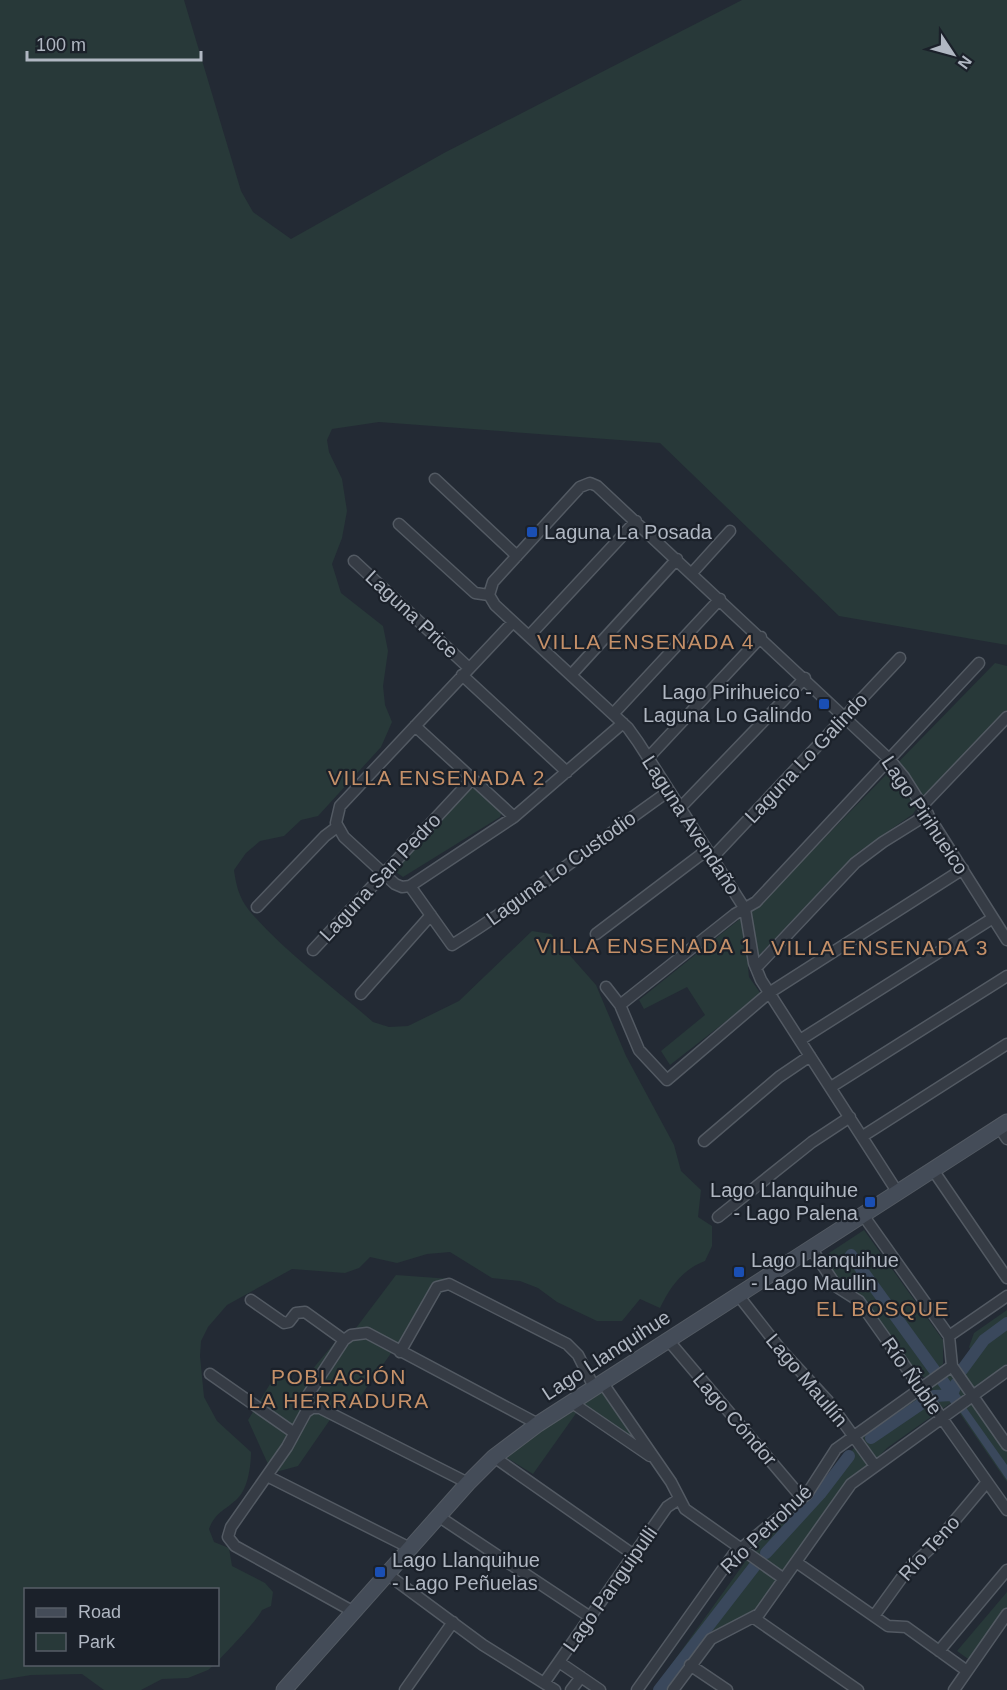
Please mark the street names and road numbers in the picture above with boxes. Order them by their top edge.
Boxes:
street label: Laguna Price [361,566,463,662]
street label: Laguna Lo Galindo [740,689,872,827]
street label: Laguna Avendaño [638,752,744,898]
street label: Lago Pirihueico [877,752,973,878]
street label: Laguna Lo Custodio [482,806,640,930]
street label: Laguna San Pedro [315,808,445,946]
street label: Lago Llanquihue [538,1305,674,1405]
street label: Lago Maullín [762,1329,852,1431]
street label: Río Ñuble [877,1333,947,1419]
street label: Lago Cóndor [689,1368,781,1470]
street label: Río Petrohué [716,1480,816,1578]
street label: Río Teno [894,1511,964,1585]
street label: Lago Panguipulli [559,1522,661,1656]

